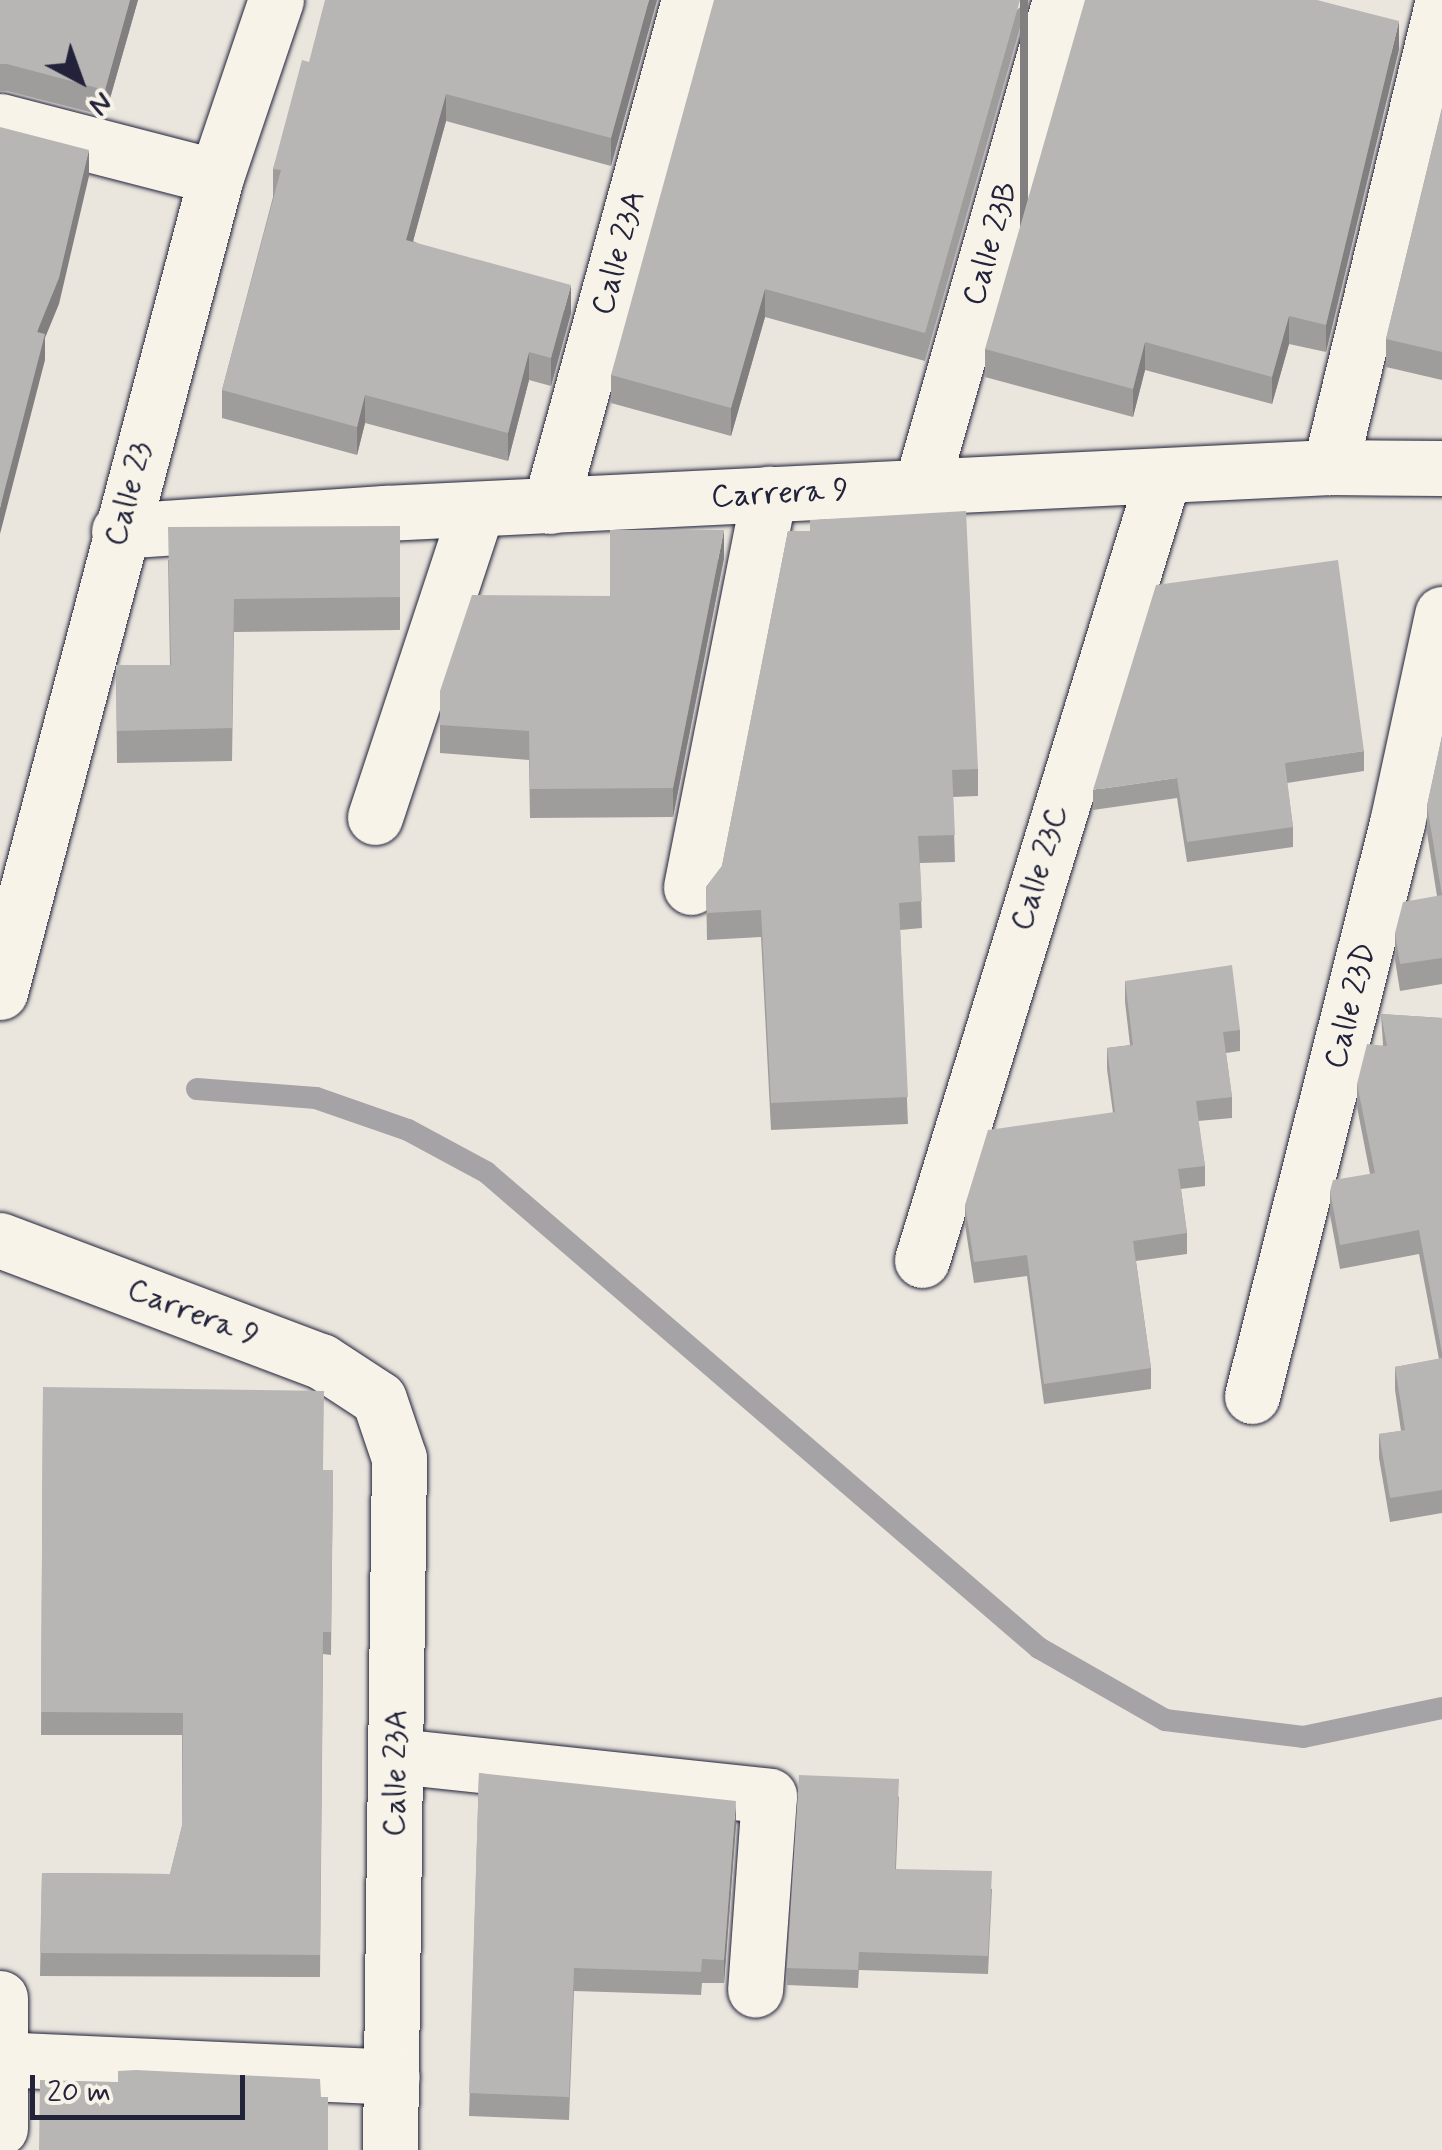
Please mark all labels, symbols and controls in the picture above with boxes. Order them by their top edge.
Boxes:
north arrow [30,30,130,130]
text: N [81,83,119,123]
street label: Calle 23B [955,178,1027,310]
street label: Calle 23A [584,186,654,320]
street label: Calle 23 [97,438,161,550]
street label: Carrera 9 [710,471,850,517]
street label: Calle 23C [1003,801,1077,935]
street label: Calle 23D [1317,939,1385,1073]
street label: Carrera 9 [122,1270,264,1356]
street label: Calle 23A [376,1709,416,1837]
scale bar [35,2055,250,2117]
text: 20 m [47,2073,111,2112]

